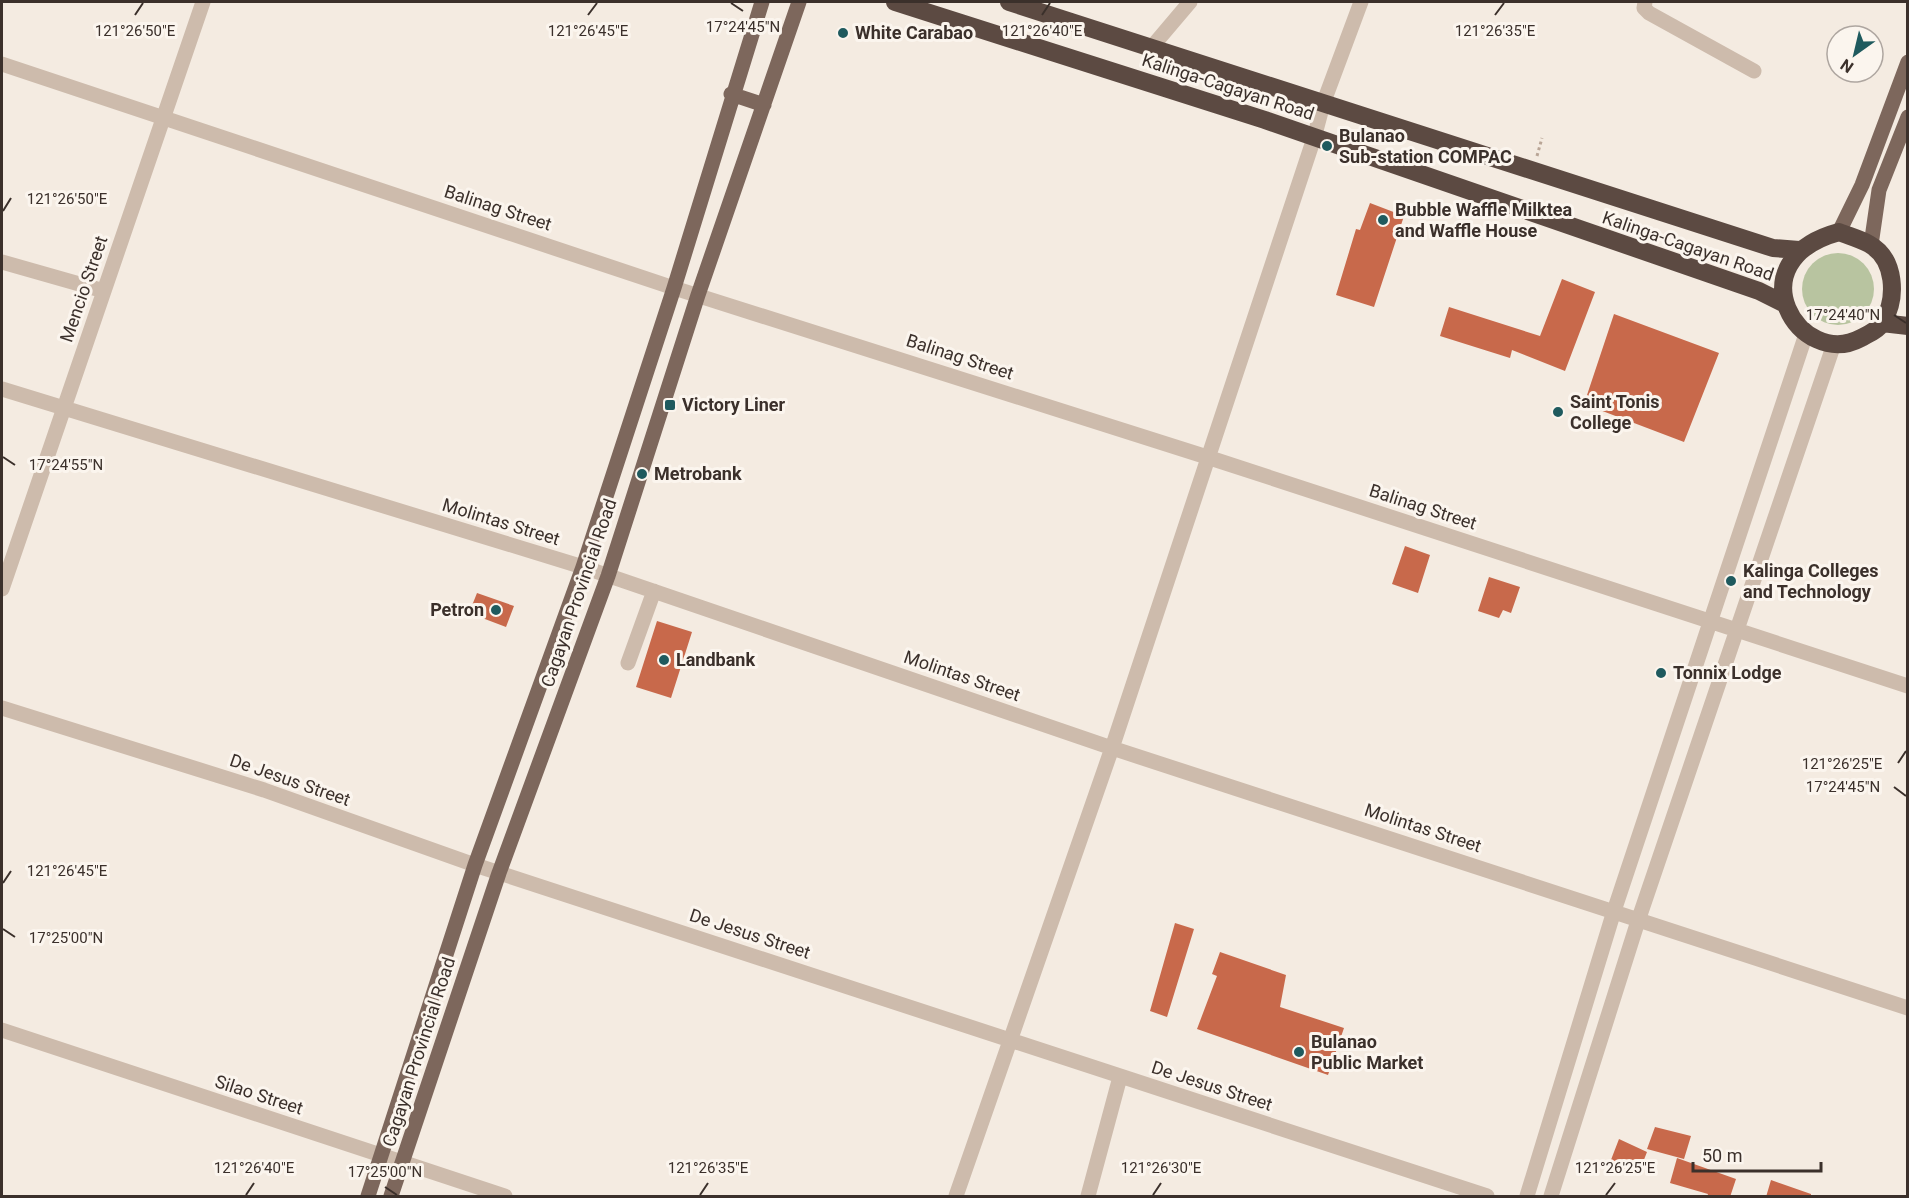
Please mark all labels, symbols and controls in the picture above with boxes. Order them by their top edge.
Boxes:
text: 17°24'45"N [706,18,780,36]
text: 121°26'50"E [95,22,176,40]
text: 121°26'45"E [548,22,629,40]
place label: White Carabao [855,22,973,43]
text: 121°26'40"E [1002,22,1083,40]
text: 121°26'35"E [1455,22,1536,40]
north arrow [1825,24,1885,84]
marker: White Carabao [836,26,850,40]
street label: Kalinga-Cagayan Road [1139,49,1317,124]
text: N [1837,55,1857,77]
place label: Bulanao Sub-station COMPAC [1339,125,1512,167]
marker: Bulanao Sub-station COMPAC [1320,139,1334,153]
street label: Balinag Street [442,180,555,235]
text: 121°26'50"E [27,190,108,208]
place label: Bubble Waffle Milktea and Waffle House [1395,199,1573,241]
street label: Kalinga-Cagayan Road [1600,206,1777,285]
marker: Bubble Waffle Milktea and Waffle House [1376,213,1390,227]
street label: Mencio Street [55,233,112,345]
text: 17°24'40"N [1806,306,1880,324]
street label: Balinag Street [904,329,1017,384]
place label: Saint Tonis College [1570,391,1660,433]
place label: Victory Liner [682,394,786,415]
marker: Victory Liner [663,398,677,412]
marker: Saint Tonis College [1551,405,1565,419]
text: 17°24'55"N [29,456,103,474]
place label: Metrobank [654,463,742,484]
marker: Metrobank [635,467,649,481]
street label: Balinag Street [1367,479,1480,534]
street label: Molintas Street [440,494,562,549]
street label: Cagayan Provincial Road [536,496,621,690]
place label: Kalinga Colleges and Technology [1743,560,1879,602]
marker: Kalinga Colleges and Technology [1724,574,1738,588]
place label: Petron [430,599,484,620]
marker: Petron [489,603,503,617]
street label: Molintas Street [901,646,1023,705]
place label: Landbank [676,649,755,670]
marker: Landbank [657,653,671,667]
place label: Tonnix Lodge [1673,662,1782,683]
marker: Tonnix Lodge [1654,666,1668,680]
street label: De Jesus Street [227,749,353,810]
text: 121°26'25"E [1802,755,1883,773]
text: 17°24'45"N [1806,778,1880,796]
street label: Molintas Street [1362,799,1484,856]
text: 121°26'45"E [27,862,108,880]
street label: De Jesus Street [687,904,813,963]
text: 17°25'00"N [29,929,103,947]
street label: Cagayan Provincial Road [378,954,459,1149]
place label: Bulanao Public Market [1311,1031,1423,1073]
marker: Bulanao Public Market [1292,1045,1306,1059]
street label: De Jesus Street [1149,1056,1275,1115]
street label: Silao Street [212,1070,306,1119]
scale bar [1693,1135,1820,1173]
text: 50 m [1702,1145,1742,1166]
text: 121°26'40"E [214,1159,295,1177]
text: 121°26'35"E [668,1159,749,1177]
text: 121°26'30"E [1121,1159,1202,1177]
text: 121°26'25"E [1575,1159,1656,1177]
text: 17°25'00"N [348,1163,422,1181]

